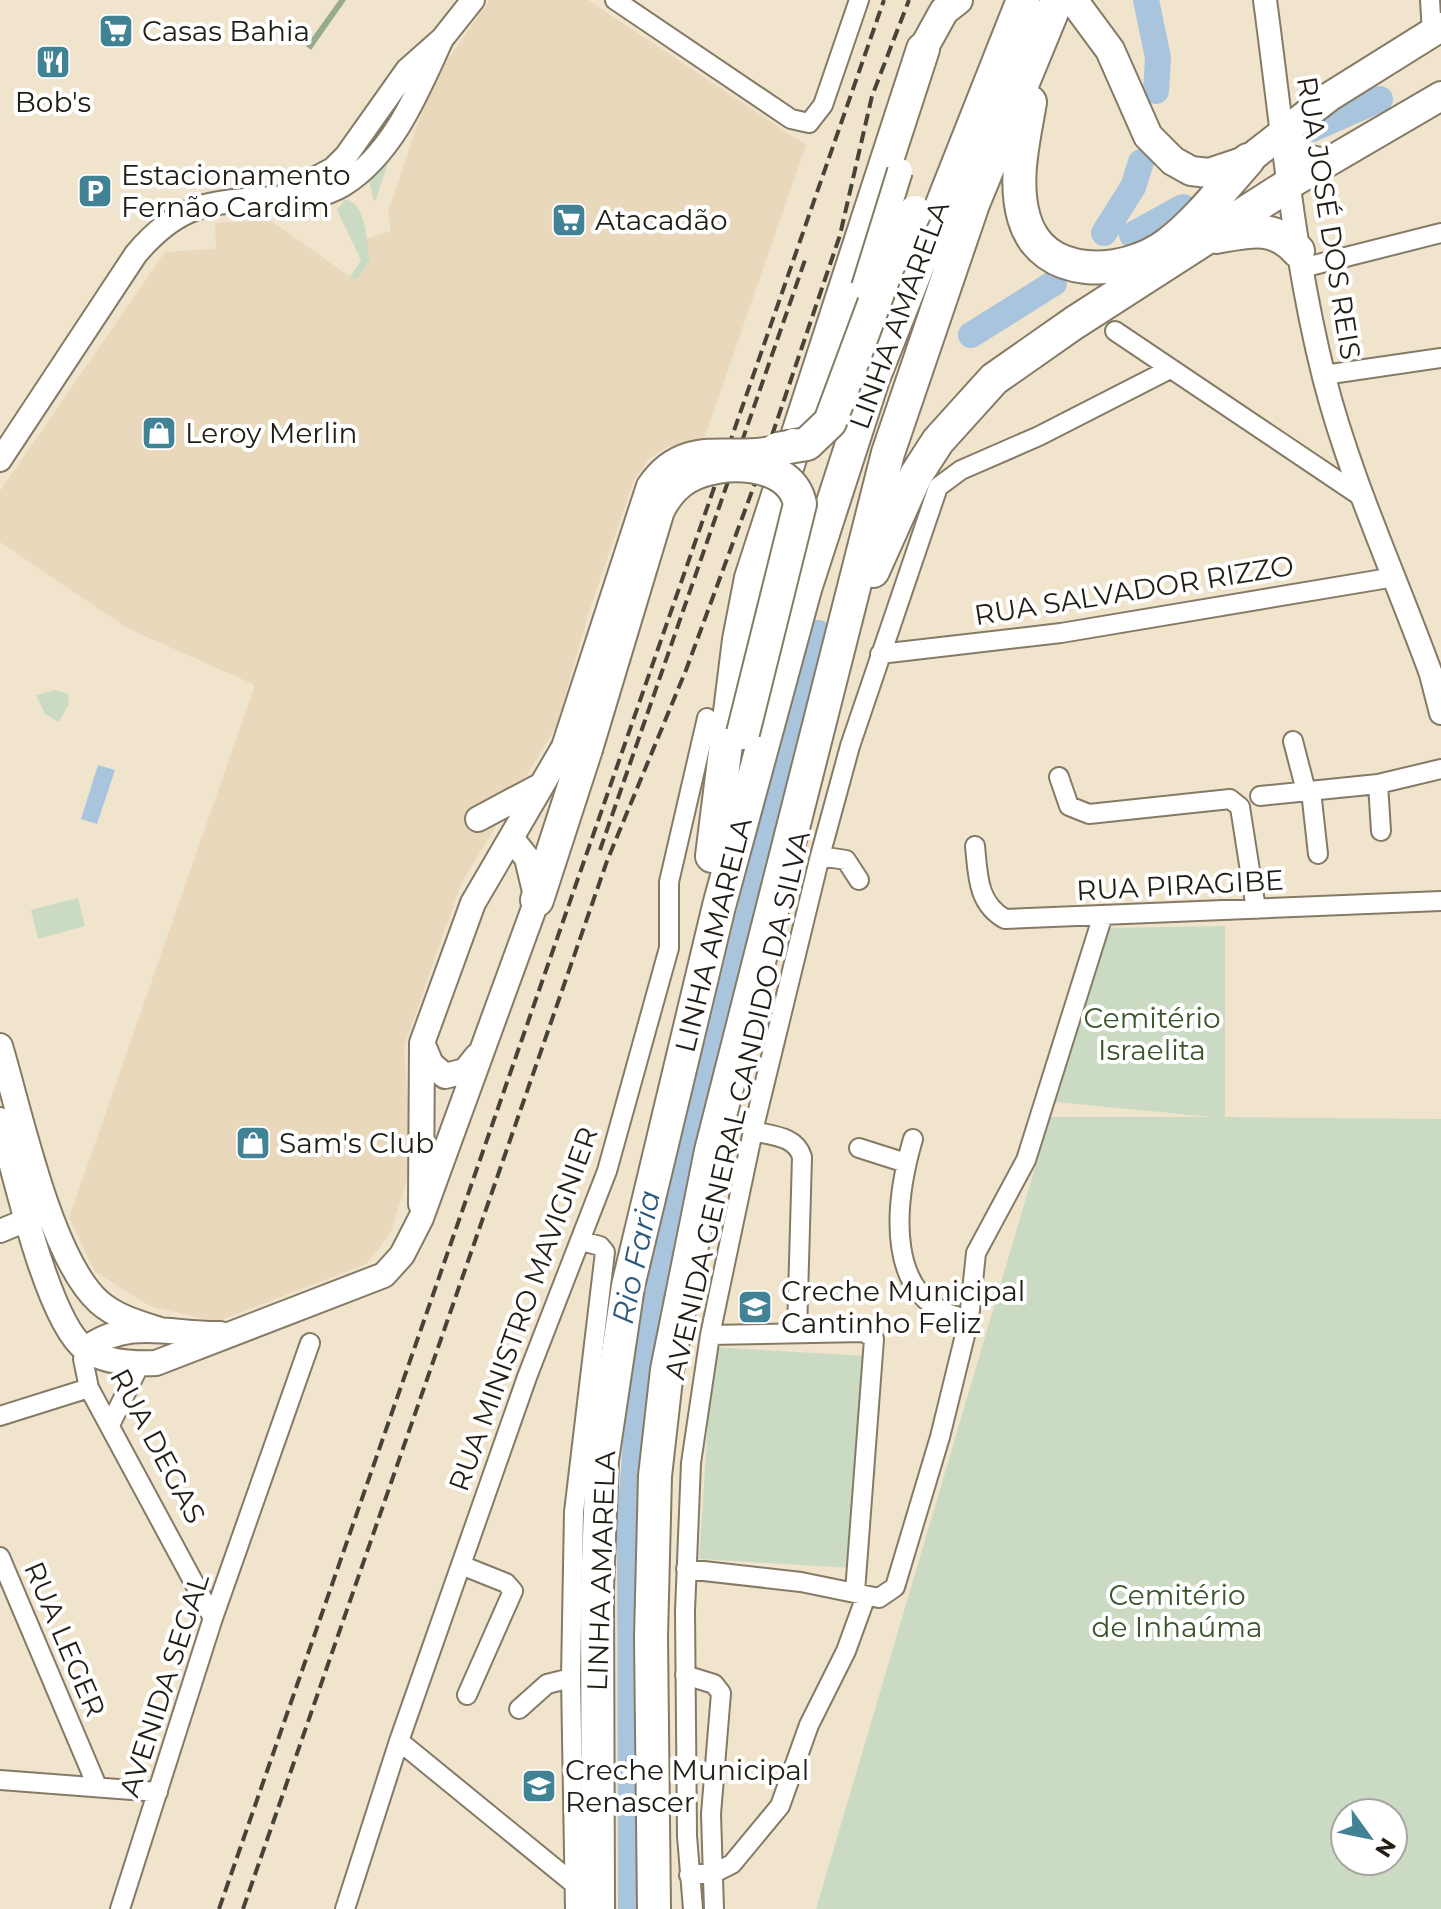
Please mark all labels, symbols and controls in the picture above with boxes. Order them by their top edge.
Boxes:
supermarket icon: Casas Bahia [97,12,135,50]
place label: Casas Bahia [142,14,310,48]
restaurant icon: Bob's [34,43,72,81]
street label: RUA JOSÉ DOS REIS [1290,74,1368,362]
place label: Bob's [15,85,91,119]
place label: Estacionamento Fernão Cardim [121,158,351,224]
parking icon: Estacionamento Fernão Cardim [76,172,114,210]
street label: LINHA AMARELA [842,195,956,434]
supermarket icon: Atacadão [550,201,588,239]
place label: Atacadão [595,203,728,237]
shop icon: Leroy Merlin [140,414,178,452]
place label: Leroy Merlin [185,416,357,450]
street label: RUA SALVADOR RIZZO [972,548,1296,632]
street label: LINHA AMARELA [667,813,759,1056]
street label: AVENIDA GENERAL CANDIDO DA SILVA [657,827,817,1382]
street label: RUA PIRAGIBE [1075,863,1285,907]
park label: Cemitério Israelita [1084,1001,1220,1067]
street label: RUA MINISTRO MAVIGNIER [441,1122,605,1496]
shop icon: Sam's Club [234,1124,272,1162]
place label: Sam's Club [279,1126,434,1160]
water label: Rio Faria [604,1187,668,1327]
place label: Creche Municipal Cantinho Feliz [781,1274,1025,1340]
school or university icon: Creche Municipal Cantinho Feliz [736,1288,774,1326]
street label: RUA DEGAS [103,1363,213,1529]
street label: LINHA AMARELA [580,1449,622,1692]
street label: RUA LEGER [17,1556,113,1722]
street label: AVENIDA SEGAL [112,1569,216,1801]
park label: Cemitério de Inhaúma [1091,1578,1263,1644]
place label: Creche Municipal Renascer [565,1753,809,1819]
school or university icon: Creche Municipal Renascer [520,1767,558,1805]
north arrow [1329,1797,1409,1877]
text: N [1369,1833,1402,1862]

